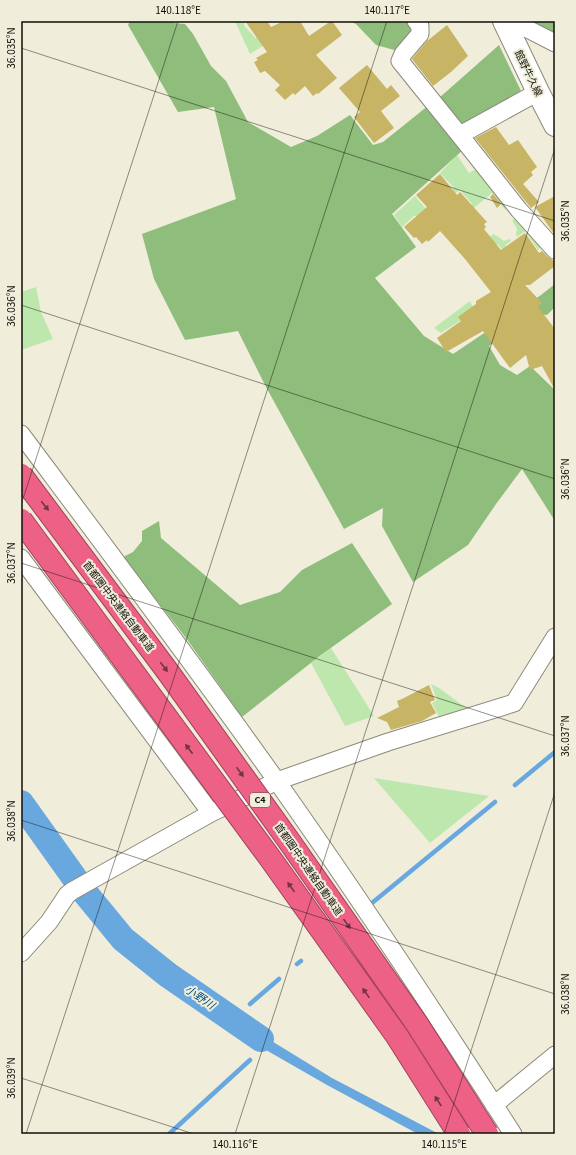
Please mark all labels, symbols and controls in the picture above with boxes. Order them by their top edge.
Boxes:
text: 140.118°E [155,2,201,17]
text: 140.117°E [364,2,410,17]
text: 36.035°N [3,27,18,69]
street label: 館野牛久線 [512,47,547,99]
text: 36.035°N [557,200,572,242]
text: 36.036°N [3,285,18,327]
text: 36.036°N [557,458,572,500]
one-way arrow [41,501,49,512]
text: 36.037°N [3,542,18,584]
street label: 首都圏中央連絡自動車道 [80,557,158,654]
one-way arrow [160,661,168,672]
text: 36.037°N [557,715,572,757]
one-way arrow [185,743,193,754]
one-way arrow [236,767,244,778]
road number: C4 [250,793,270,807]
text: 36.038°N [3,800,18,842]
street label: 首都圏中央連絡自動車道 [272,819,347,918]
one-way arrow [287,882,295,892]
one-way arrow [343,919,351,929]
text: 36.038°N [557,973,572,1015]
water label: 小野川 [182,980,220,1013]
one-way arrow [362,988,370,998]
text: 36.039°N [3,1057,18,1099]
one-way arrow [435,1095,442,1107]
text: 140.116°E [212,1136,258,1151]
text: 140.115°E [421,1136,467,1151]

